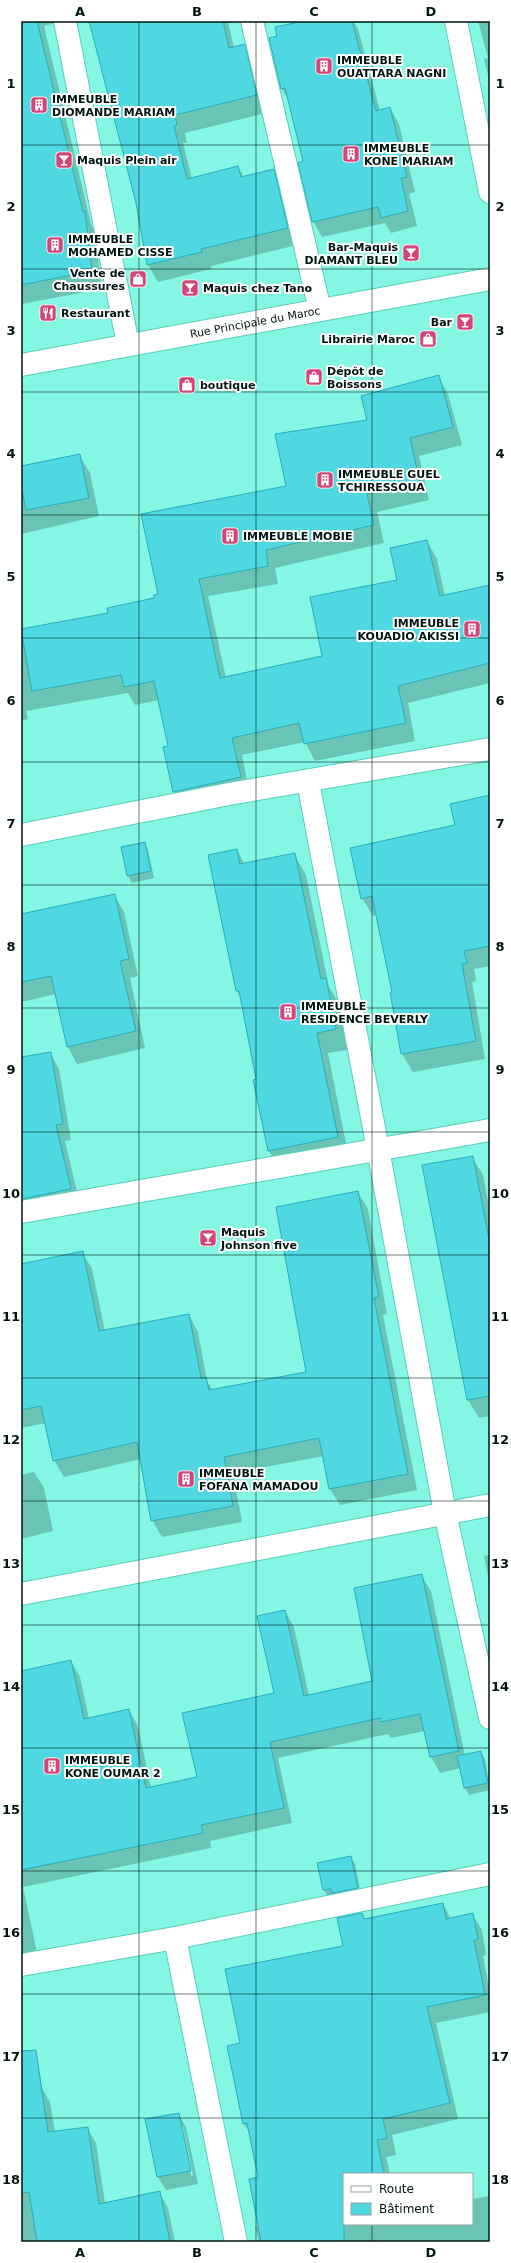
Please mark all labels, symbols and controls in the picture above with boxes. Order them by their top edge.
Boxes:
text: A [75,4,85,19]
text: B [192,4,202,19]
text: C [309,4,319,19]
text: D [426,4,437,19]
place label: IMMEUBLE OUATTARA NAGNI [337,54,446,80]
building icon: IMMEUBLE OUATTARA NAGNI [314,56,334,76]
text: 1 [6,76,16,91]
text: 1 [495,76,505,91]
place label: IMMEUBLE DIOMANDE MARIAM [52,93,175,119]
building icon: IMMEUBLE DIOMANDE MARIAM [29,95,49,115]
place label: IMMEUBLE KONE MARIAM [364,142,453,168]
building icon: IMMEUBLE KONE MARIAM [341,144,361,164]
bar icon: Maquis Plein air [54,150,74,170]
place label: Maquis Plein air [77,154,177,167]
text: 2 [6,199,16,214]
text: 2 [495,199,505,214]
place label: IMMEUBLE MOHAMED CISSE [68,233,172,259]
building icon: IMMEUBLE MOHAMED CISSE [45,235,65,255]
place label: Bar-Maquis DIAMANT BLEU [304,241,398,267]
bar icon: Bar-Maquis DIAMANT BLEU [401,243,421,263]
place label: Vente de Chaussures [53,267,125,293]
shop icon: Vente de Chaussures [128,269,148,289]
bar icon: Maquis chez Tano [180,278,200,298]
place label: Maquis chez Tano [203,282,313,295]
restaurant icon: Restaurant [38,303,58,323]
street label: Rue Principale du Maroc [189,304,321,340]
place label: Restaurant [61,307,130,320]
bar icon: Bar [455,312,475,332]
place label: Bar [431,316,453,329]
text: 3 [6,323,16,338]
text: 3 [495,323,505,338]
shop icon: Librairie Maroc [418,329,438,349]
place label: Librairie Maroc [321,333,415,346]
place label: Dépôt de Boissons [327,365,383,391]
shop icon: Dépôt de Boissons [304,367,324,387]
shop icon: boutique [177,375,197,395]
place label: boutique [200,379,255,392]
text: 4 [6,446,16,461]
text: 4 [495,446,505,461]
place label: IMMEUBLE GUEL TCHIRESSOUA [338,468,440,494]
building icon: IMMEUBLE GUEL TCHIRESSOUA [315,470,335,490]
building icon: IMMEUBLE MOBIE [220,526,240,546]
place label: IMMEUBLE MOBIE [243,530,352,543]
text: 5 [6,569,16,584]
text: 5 [495,569,505,584]
place label: IMMEUBLE KOUADIO AKISSI [358,617,459,643]
building icon: IMMEUBLE KOUADIO AKISSI [462,619,482,639]
text: 6 [6,693,16,708]
text: 6 [495,693,505,708]
text: 7 [6,816,16,831]
text: 7 [495,816,505,831]
text: 8 [6,939,16,954]
text: 8 [495,939,505,954]
place label: IMMEUBLE RESIDENCE BEVERLY [301,1000,429,1026]
building icon: IMMEUBLE RESIDENCE BEVERLY [278,1002,298,1022]
text: 9 [6,1062,16,1077]
text: 9 [495,1062,505,1077]
text: 10 [2,1186,20,1201]
text: 10 [491,1186,509,1201]
place label: Maquis Johnson five [220,1226,297,1252]
bar icon: Maquis Johnson five [198,1228,218,1248]
text: 11 [2,1309,20,1324]
text: 11 [491,1309,509,1324]
text: 12 [2,1432,20,1447]
text: 12 [491,1432,509,1447]
place label: IMMEUBLE FOFANA MAMADOU [199,1467,319,1493]
building icon: IMMEUBLE FOFANA MAMADOU [176,1469,196,1489]
text: 13 [2,1556,20,1571]
text: 13 [491,1556,509,1571]
text: 14 [2,1679,20,1694]
text: 14 [491,1679,509,1694]
place label: IMMEUBLE KONE OUMAR 2 [65,1754,161,1780]
building icon: IMMEUBLE KONE OUMAR 2 [42,1756,62,1776]
text: 15 [2,1802,20,1817]
text: 15 [491,1802,509,1817]
text: 16 [2,1925,20,1940]
text: 16 [491,1925,509,1940]
text: 17 [2,2049,20,2064]
text: 17 [491,2049,509,2064]
text: 18 [2,2172,20,2187]
text: 18 [491,2172,509,2187]
legend [343,2173,473,2225]
text: Route [379,2182,414,2196]
text: Bâtiment [379,2202,434,2216]
text: A [75,2245,85,2260]
text: B [192,2245,202,2260]
text: C [309,2245,319,2260]
text: D [426,2245,437,2260]

